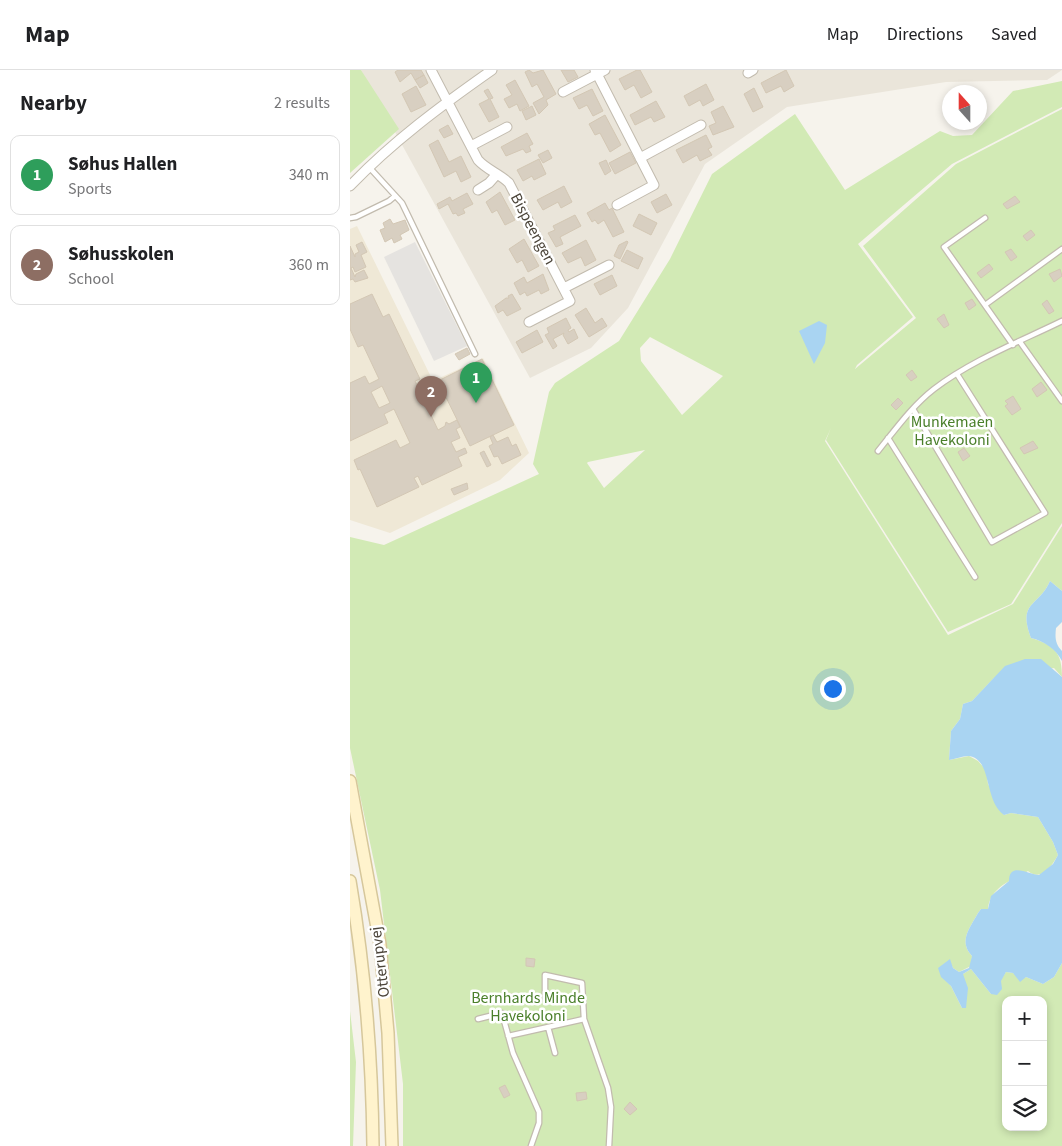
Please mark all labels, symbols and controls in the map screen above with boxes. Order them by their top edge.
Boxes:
text: Map [25,17,70,52]
text: Map [827,22,859,47]
text: Directions [887,22,963,47]
text: Saved [991,22,1037,47]
north arrow [942,85,987,130]
text: Nearby [20,88,87,118]
text: 2 results [274,92,330,114]
text: Søhus Hallen [68,151,177,178]
text: 1 [33,164,41,186]
text: 340 m [289,164,329,186]
text: Sports [68,178,112,200]
street label: Bispeengen [505,189,561,269]
text: Søhusskolen [68,241,174,268]
text: 2 [33,254,41,276]
text: 360 m [289,254,329,276]
text: School [68,268,114,290]
pin: 1 [460,362,492,403]
pin: 2 [415,376,447,417]
park label: Munkemaen Havekoloni [911,411,993,451]
your location [820,676,846,702]
street label: Otterupvej [365,925,395,999]
park label: Bernhards Minde Havekoloni [471,987,585,1027]
map controls [1002,996,1047,1131]
button: + [1002,996,1047,1041]
button: − [1002,1041,1047,1086]
button: layers [1002,1086,1047,1131]

